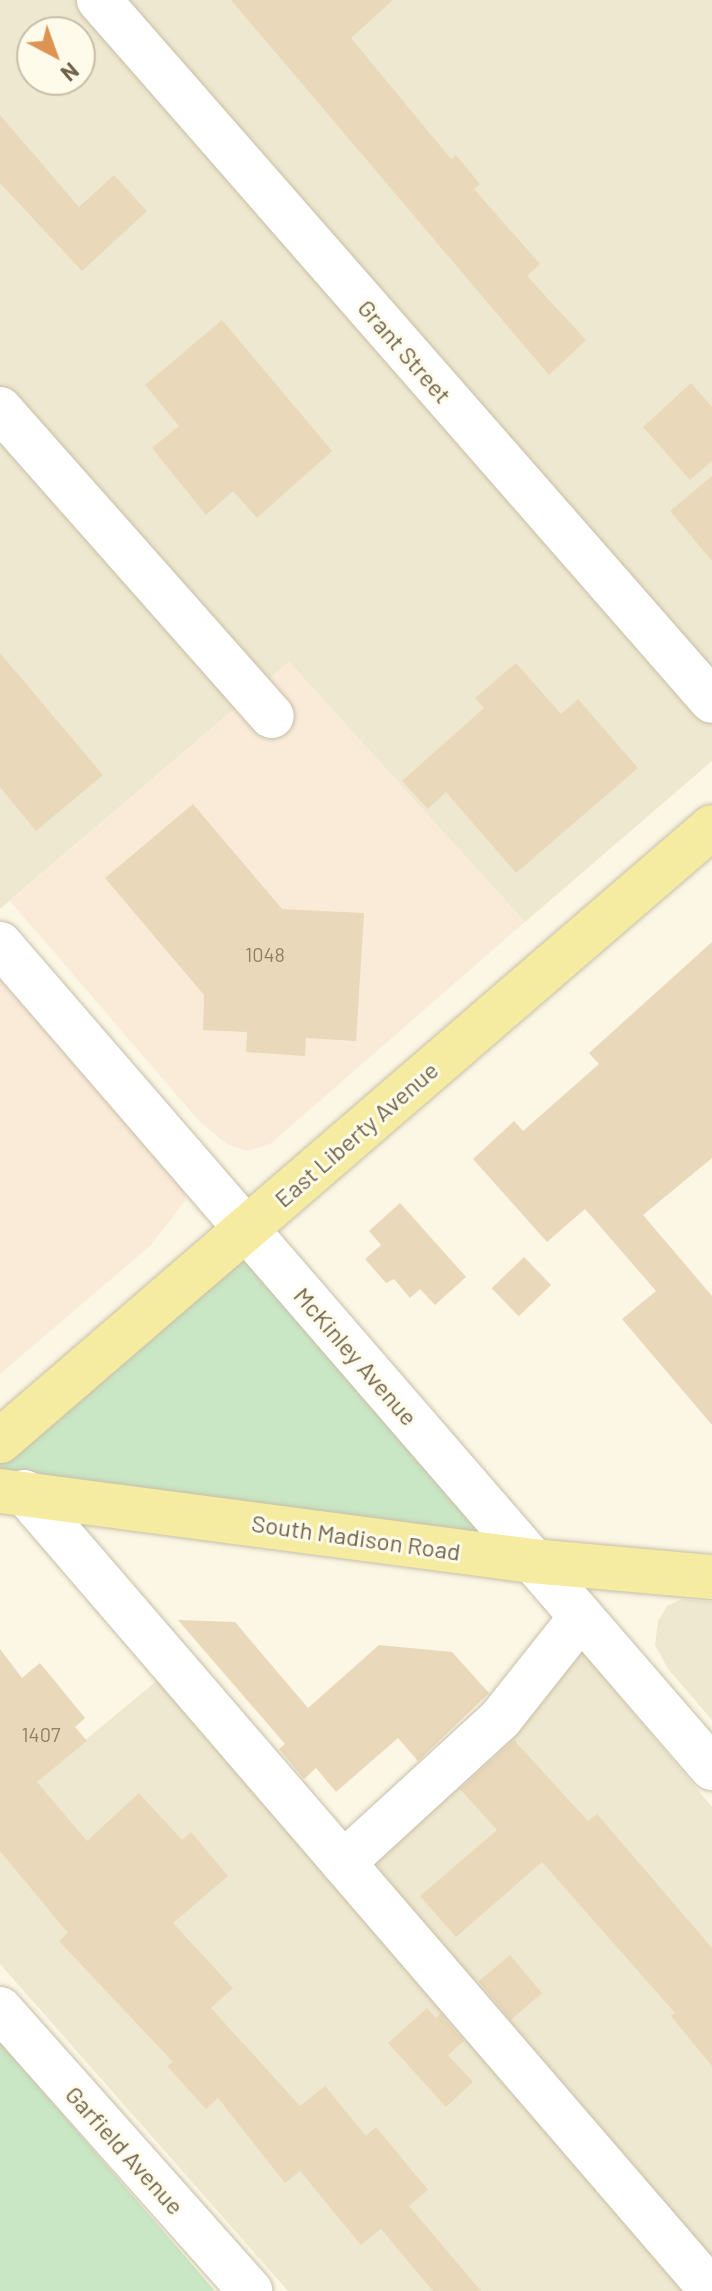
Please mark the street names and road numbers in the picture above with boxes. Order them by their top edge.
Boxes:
street label: Grant Street [352,293,458,409]
street label: East Liberty Avenue [268,1055,444,1213]
street label: McKinley Avenue [288,1281,424,1431]
street label: South Madison Road [250,1508,462,1566]
street label: Garfield Avenue [60,2080,190,2220]

